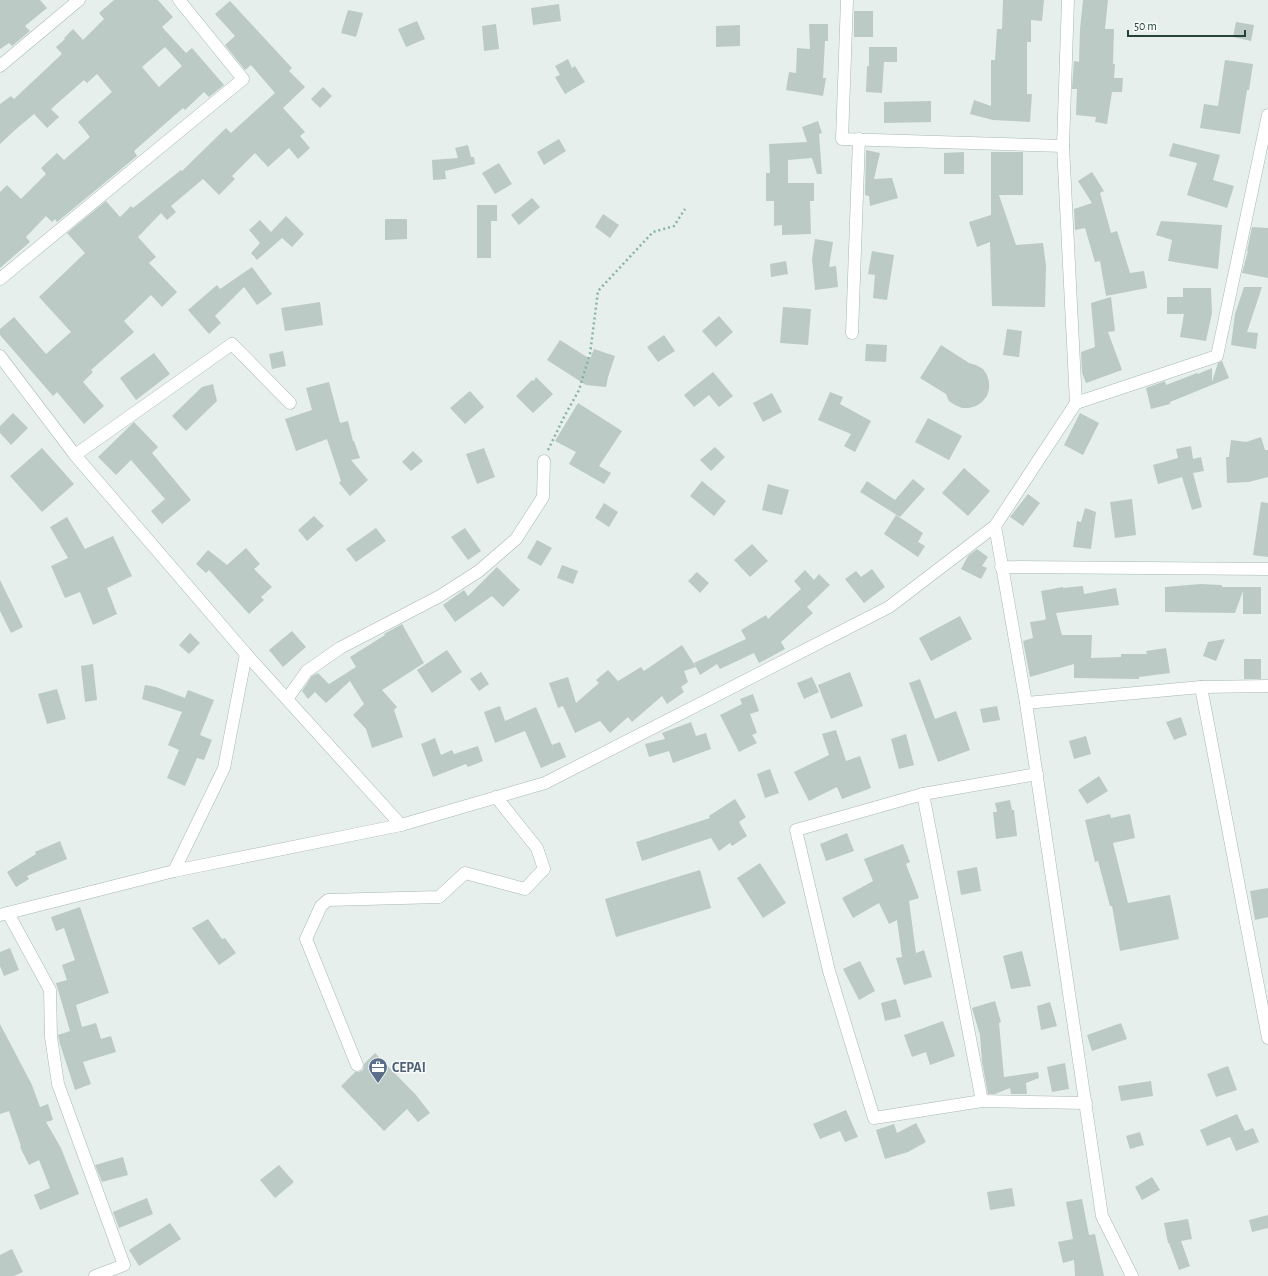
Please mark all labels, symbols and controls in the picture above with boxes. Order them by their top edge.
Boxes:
scale bar [1128,12,1245,38]
text: 50 m [1134,20,1157,32]
office icon: CEPAI [367,1056,389,1084]
place label: CEPAI [392,1061,426,1075]

